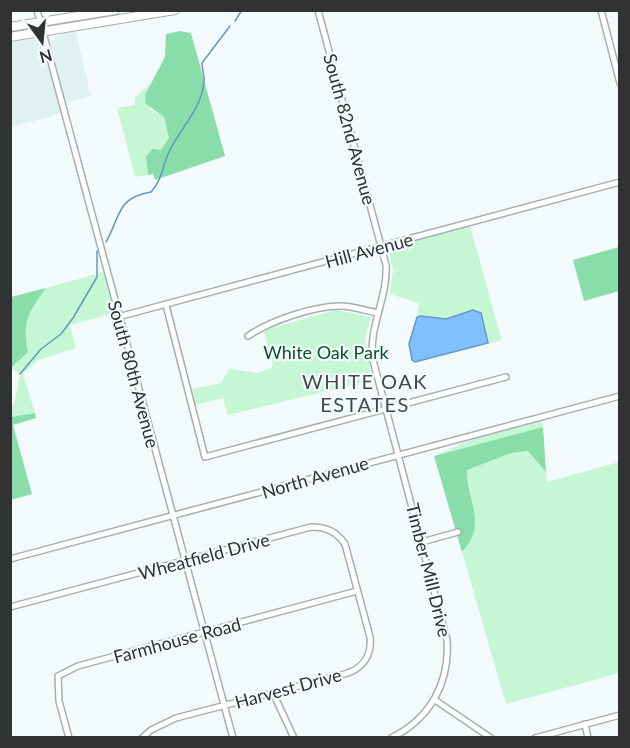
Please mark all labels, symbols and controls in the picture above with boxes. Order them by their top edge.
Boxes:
north arrow [12,12,72,72]
text: N [38,46,54,68]
street label: South 82nd Avenue [319,51,381,207]
street label: Hill Avenue [323,228,415,272]
street label: South 80th Avenue [104,298,164,450]
park label: White Oak Park [263,341,390,363]
district label: WHITE OAK ESTATES [302,369,428,416]
street label: North Avenue [259,451,371,503]
street label: Timber Mill Drive [402,501,456,639]
street label: Wheatfield Drive [136,528,272,584]
street label: Farmhouse Road [111,612,243,668]
street label: Harvest Drive [232,663,344,713]

